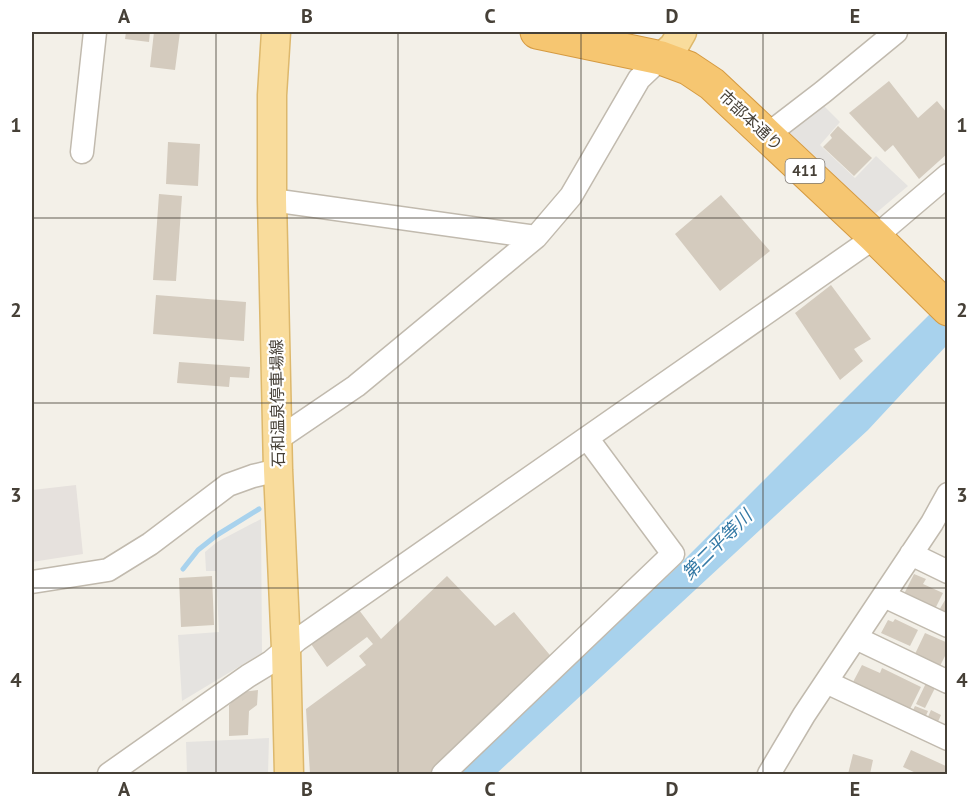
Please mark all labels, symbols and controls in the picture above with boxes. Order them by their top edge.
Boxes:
text: A [118,3,131,29]
text: B [301,3,313,29]
text: C [484,3,496,29]
text: D [666,3,679,29]
text: E [850,3,860,29]
street label: 市部本通り [715,85,787,155]
text: 1 [10,112,22,138]
text: 1 [956,112,968,138]
road number: 411 [786,159,824,183]
text: 2 [10,297,22,323]
text: 2 [956,297,968,323]
street label: 石和温泉停車場線 [266,339,288,467]
text: 3 [10,482,22,508]
text: 3 [956,482,968,508]
water label: 第二平等川 [677,503,758,585]
text: 4 [10,667,22,693]
text: 4 [956,667,968,693]
text: A [118,776,131,802]
text: B [301,776,313,802]
text: C [484,776,496,802]
text: D [666,776,679,802]
text: E [850,776,860,802]

